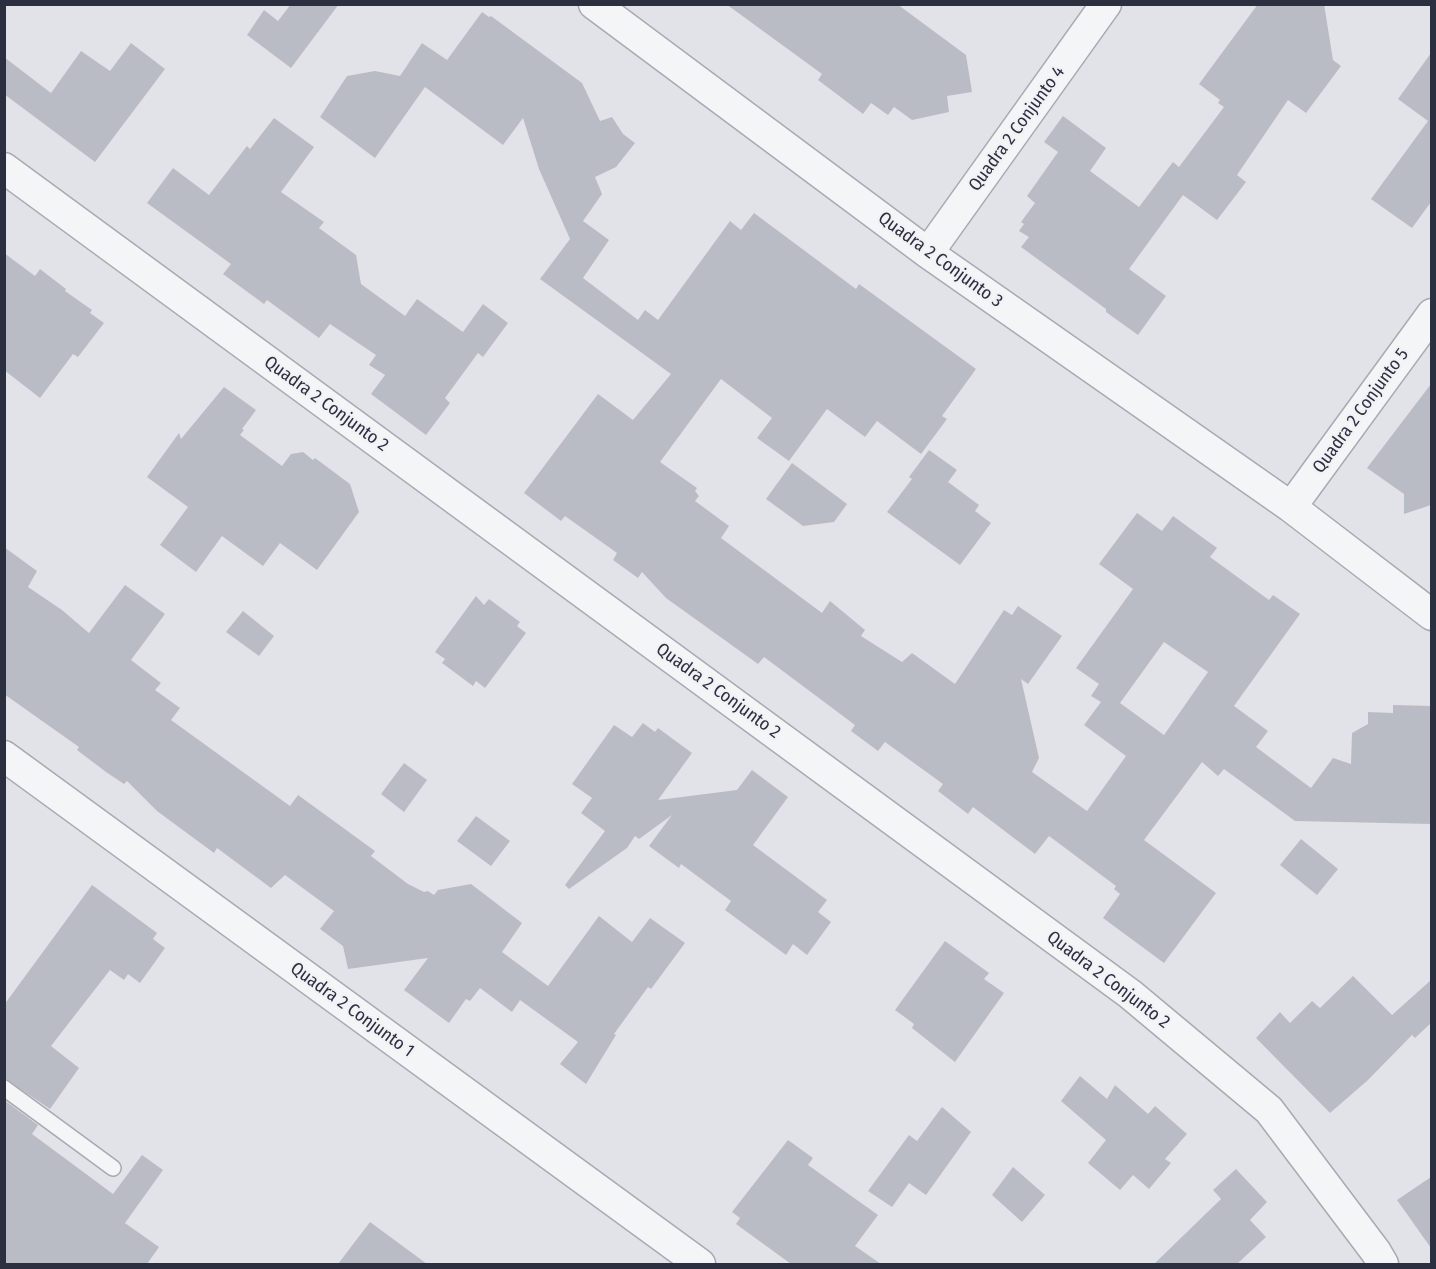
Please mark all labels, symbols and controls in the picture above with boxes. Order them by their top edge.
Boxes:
street label: Quadra 2 Conjunto 4 [964,62,1070,196]
street label: Quadra 2 Conjunto 3 [873,208,1007,312]
street label: Quadra 2 Conjunto 5 [1309,344,1413,478]
street label: Quadra 2 Conjunto 2 [260,352,392,456]
street label: Quadra 2 Conjunto 2 [652,639,784,743]
street label: Quadra 2 Conjunto 2 [1042,927,1174,1033]
street label: Quadra 2 Conjunto 1 [286,958,418,1062]

